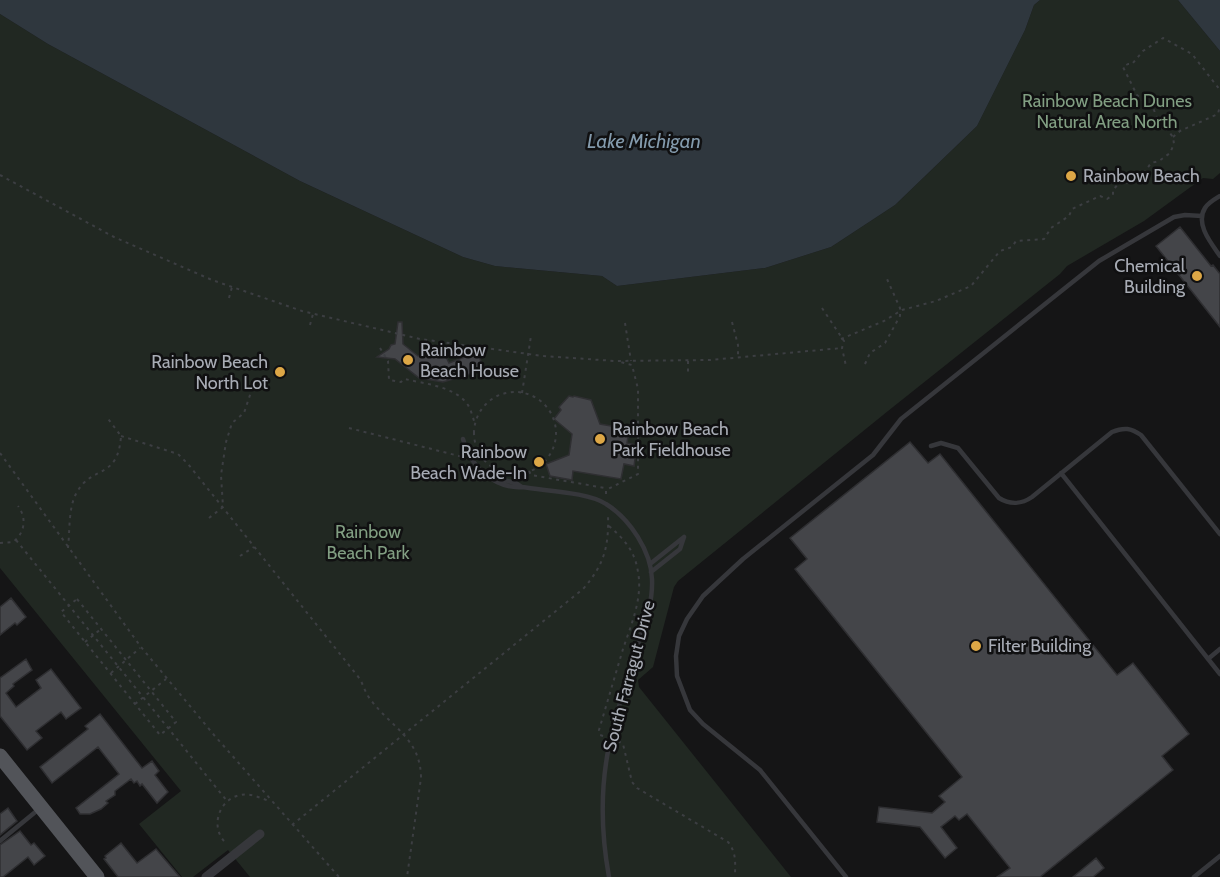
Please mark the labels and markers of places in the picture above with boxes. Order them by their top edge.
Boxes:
place label: Rainbow Beach [1083,165,1200,187]
marker: Rainbow Beach [1064,169,1078,183]
place label: Chemical Building [1114,255,1186,298]
marker: Chemical Building [1190,269,1204,283]
place label: Rainbow Beach House [420,339,519,382]
place label: Rainbow Beach North Lot [151,351,268,394]
marker: Rainbow Beach House [401,353,415,367]
marker: Rainbow Beach North Lot [273,365,287,379]
place label: Rainbow Beach Park Fieldhouse [612,418,731,461]
marker: Rainbow Beach Park Fieldhouse [593,432,607,446]
place label: Rainbow Beach Wade-In [410,441,527,484]
marker: Rainbow Beach Wade-In [532,455,546,469]
place label: Filter Building [988,635,1092,657]
marker: Filter Building [969,639,983,653]

